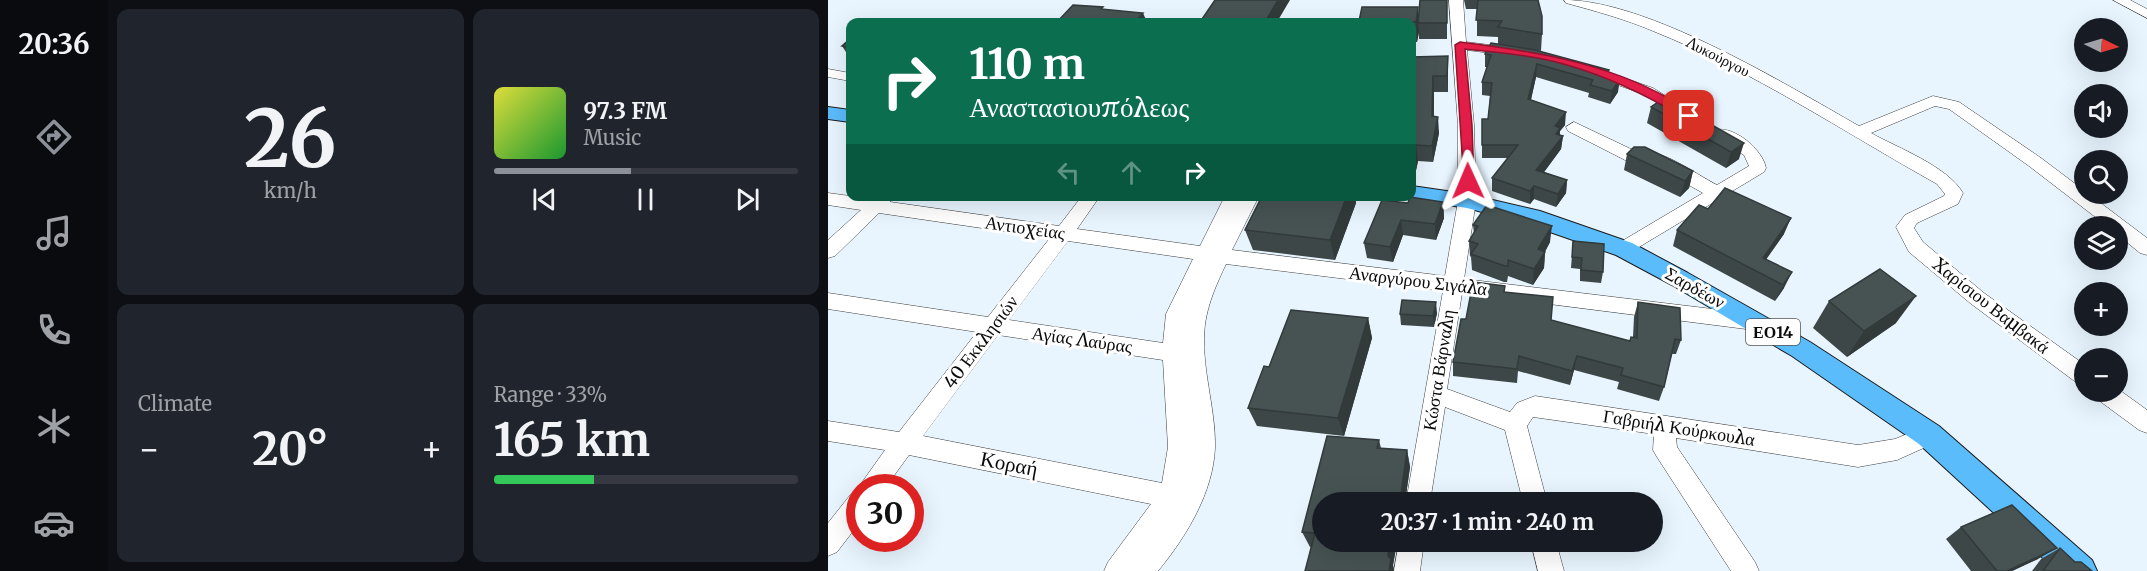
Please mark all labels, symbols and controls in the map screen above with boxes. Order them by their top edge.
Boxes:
north arrow [2074,18,2128,72]
map controls [2074,18,2128,402]
text: 20:36 [18,27,90,61]
street label: Λυκούργου [1682,32,1753,81]
text: 110 m [969,38,1085,90]
icon: right [870,42,948,120]
button: sound [2074,84,2128,138]
text: 26 [244,90,337,188]
text: Αναστασιουπόλεως [969,90,1189,124]
pin [1663,90,1714,141]
text: 97.3 FM [584,97,667,125]
icon: arrive [1672,99,1705,132]
icon: directions [33,116,75,158]
text: Music [584,125,641,150]
position arrow [1436,149,1500,213]
button: search [2074,150,2128,204]
icon: left [1052,156,1085,189]
icon: ahead [1115,156,1148,189]
icon: right [1178,156,1211,189]
text: km/h [264,178,317,203]
icon: previous [528,183,561,216]
icon: pause [629,183,662,216]
icon: next [731,183,764,216]
street label: Αντιοχείας [984,211,1067,244]
icon: music [33,212,75,254]
button: layers [2074,216,2128,270]
street label: Χαρίσιου Βαμβακά [1928,253,2055,359]
street label: Αναργύρου Σιγάλα [1348,261,1489,300]
street label: Σαρδέων [1661,262,1729,313]
button: + [2074,282,2128,336]
street label: 40 Εκκλησιών [938,291,1023,393]
street label: Κώστα Βάρναλη [1418,308,1459,432]
icon: phone [33,309,75,351]
road number: ΕΟ14 [1746,319,1800,345]
street label: Αγίας Λαύρας [1030,321,1134,358]
button: − [2074,348,2128,402]
text: Range · 33% [494,382,607,407]
text: Climate [138,391,212,416]
street label: Γαβριήλ Κούρκουλα [1602,404,1757,451]
icon: climate [33,405,75,447]
text: 165 km [494,412,650,468]
text: 20° [252,421,328,477]
text: − [138,429,160,470]
text: + [420,429,443,470]
street label: Κοραή [978,445,1040,482]
speed limit sign: 30 [846,474,924,552]
icon: car [33,502,75,544]
text: 20:37 · 1 min · 240 m [1381,508,1594,536]

